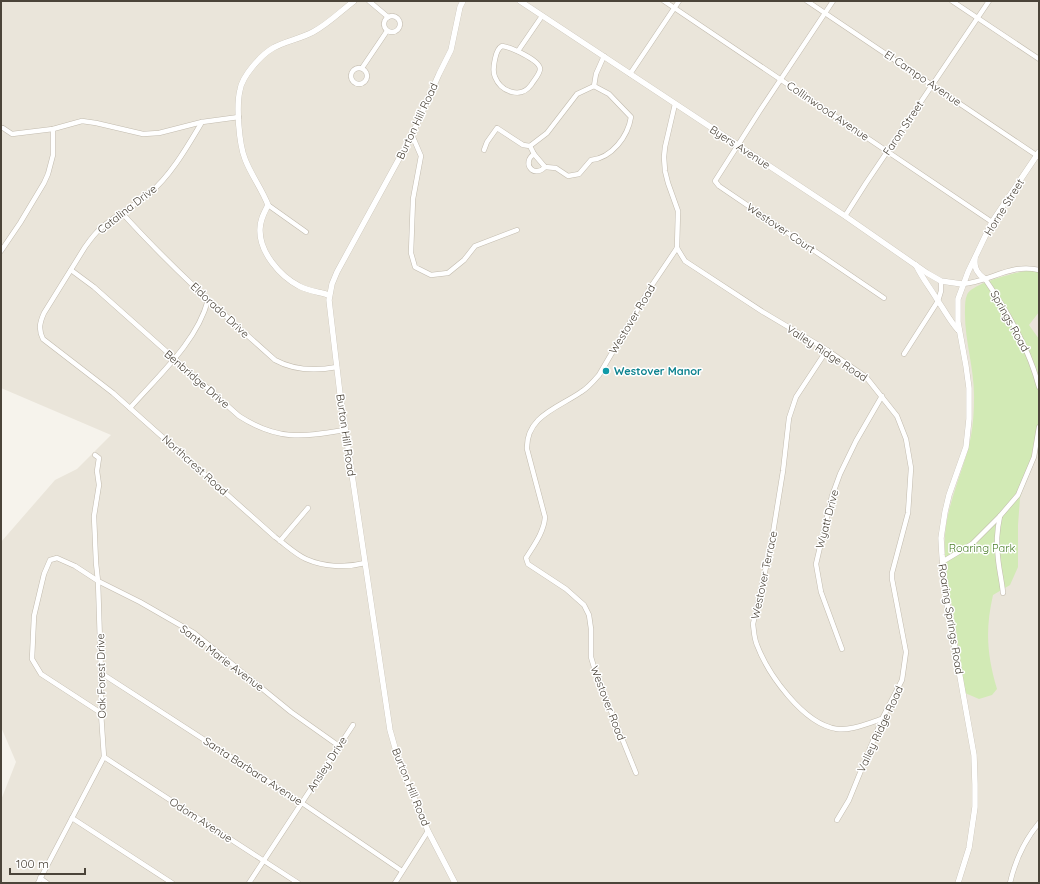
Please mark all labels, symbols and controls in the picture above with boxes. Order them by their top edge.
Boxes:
street label: El Campo Avenue [882,47,964,109]
street label: Collinwood Avenue [784,78,872,144]
street label: Burton Hill Road [393,80,441,162]
street label: Faron Street [880,98,926,158]
street label: Byers Avenue [707,122,773,172]
street label: Horne Street [981,176,1027,238]
street label: Catalina Drive [94,181,160,237]
street label: Westover Court [744,200,818,256]
street label: Eldorado Drive [188,279,252,341]
street label: Westover Road [606,282,658,356]
street label: Springs Road [987,288,1033,354]
street label: Valley Ridge Road [784,322,870,384]
street label: Benbridge Drive [161,347,233,411]
place label: Westover Manor [614,364,702,378]
marker: Westover Manor [601,366,611,376]
street label: Burton Hill Road [333,393,359,477]
street label: Northcrest Road [159,432,231,498]
street label: Wyatt Drive [812,488,842,550]
street label: Westover Terrace [748,530,780,620]
park label: Roaring Park [949,541,1015,555]
street label: Roaring Springs Road [935,563,967,675]
street label: Santa Marie Avenue [177,622,267,694]
street label: Oak Forest Drive [93,633,109,719]
street label: Westover Road [587,664,629,742]
street label: Valley Ridge Road [854,684,906,774]
street label: Santa Barbara Avenue [201,734,305,808]
street label: Ansley Drive [304,734,350,794]
street label: Burton Hill Road [389,746,433,828]
street label: Odom Avenue [167,794,235,846]
scale bar [10,850,85,876]
text: 100 m [16,856,49,871]

